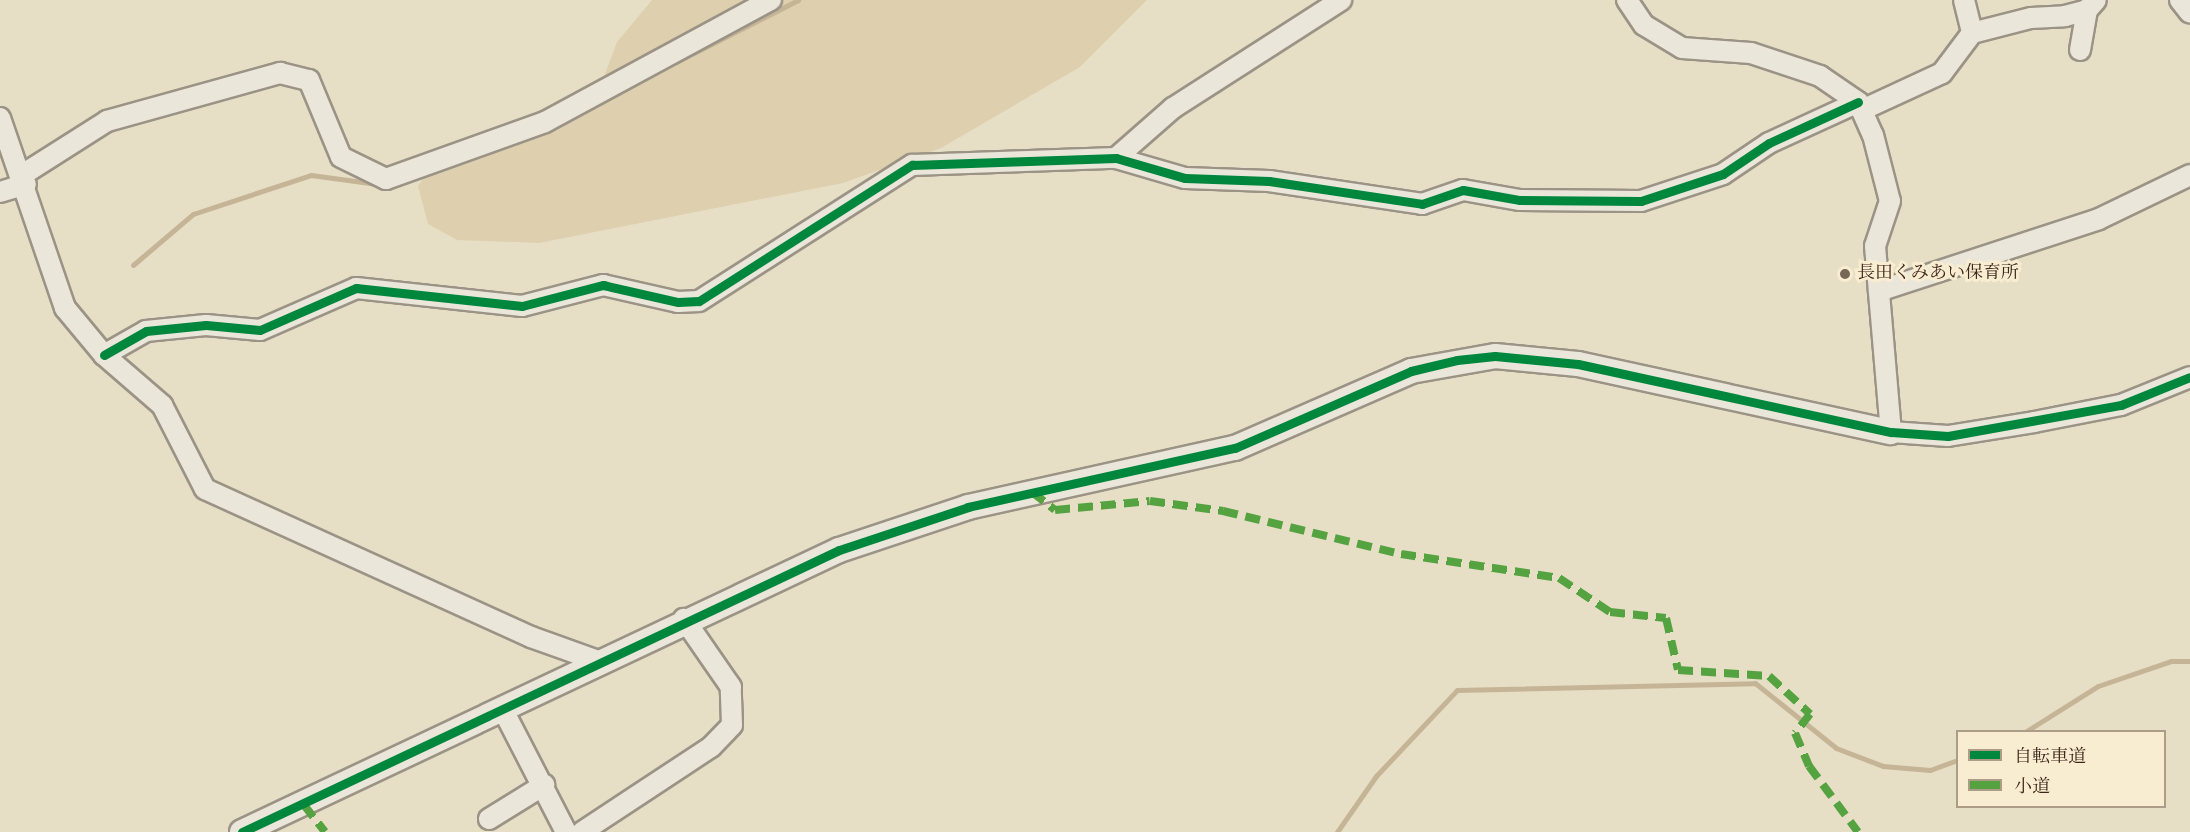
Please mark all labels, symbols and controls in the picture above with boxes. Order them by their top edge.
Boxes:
place label: 長田くみあい保育所 [1857,263,2019,285]
marker: 長田くみあい保育所 [1838,267,1852,281]
legend [1956,730,2166,808]
text: 自転車道 [2014,746,2086,769]
text: 小道 [2014,776,2050,799]

